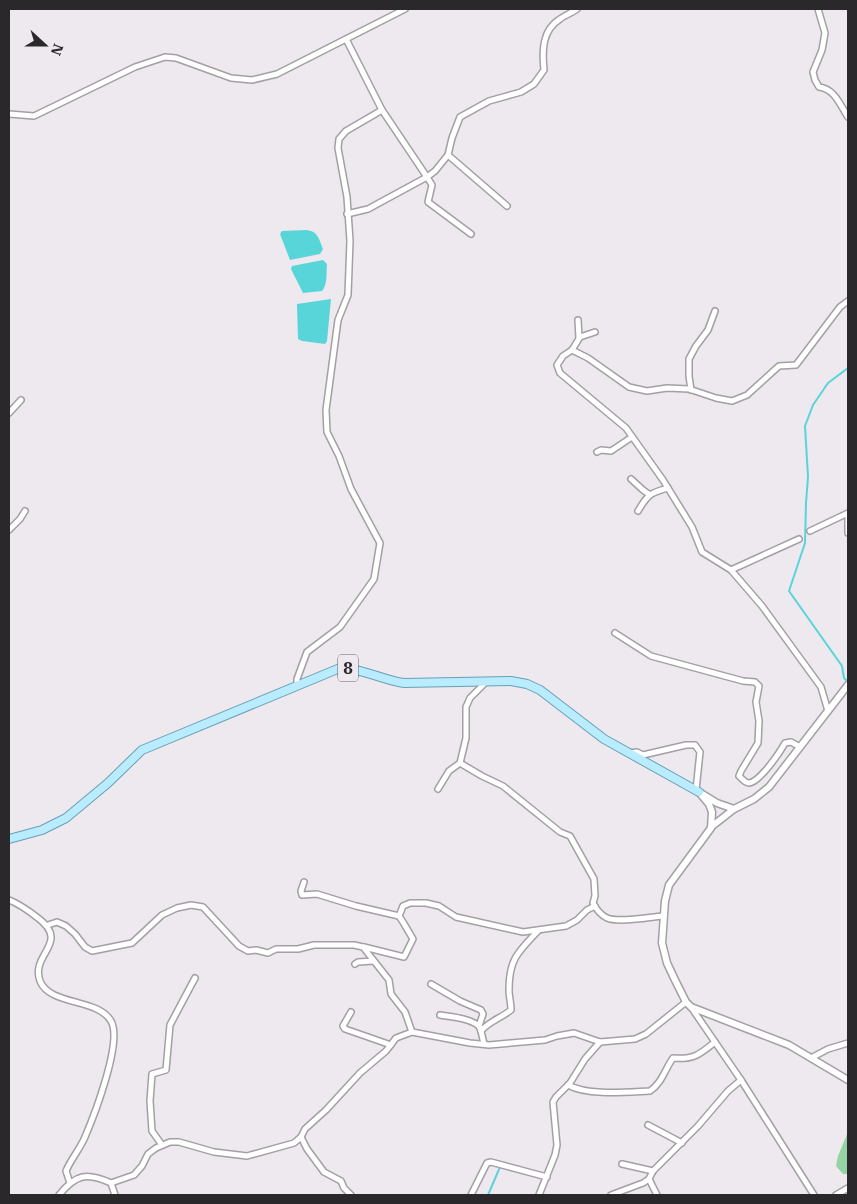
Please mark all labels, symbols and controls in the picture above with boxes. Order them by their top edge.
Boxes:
north arrow [20,20,70,70]
text: N [47,41,68,58]
road number: 8 [338,654,358,681]

